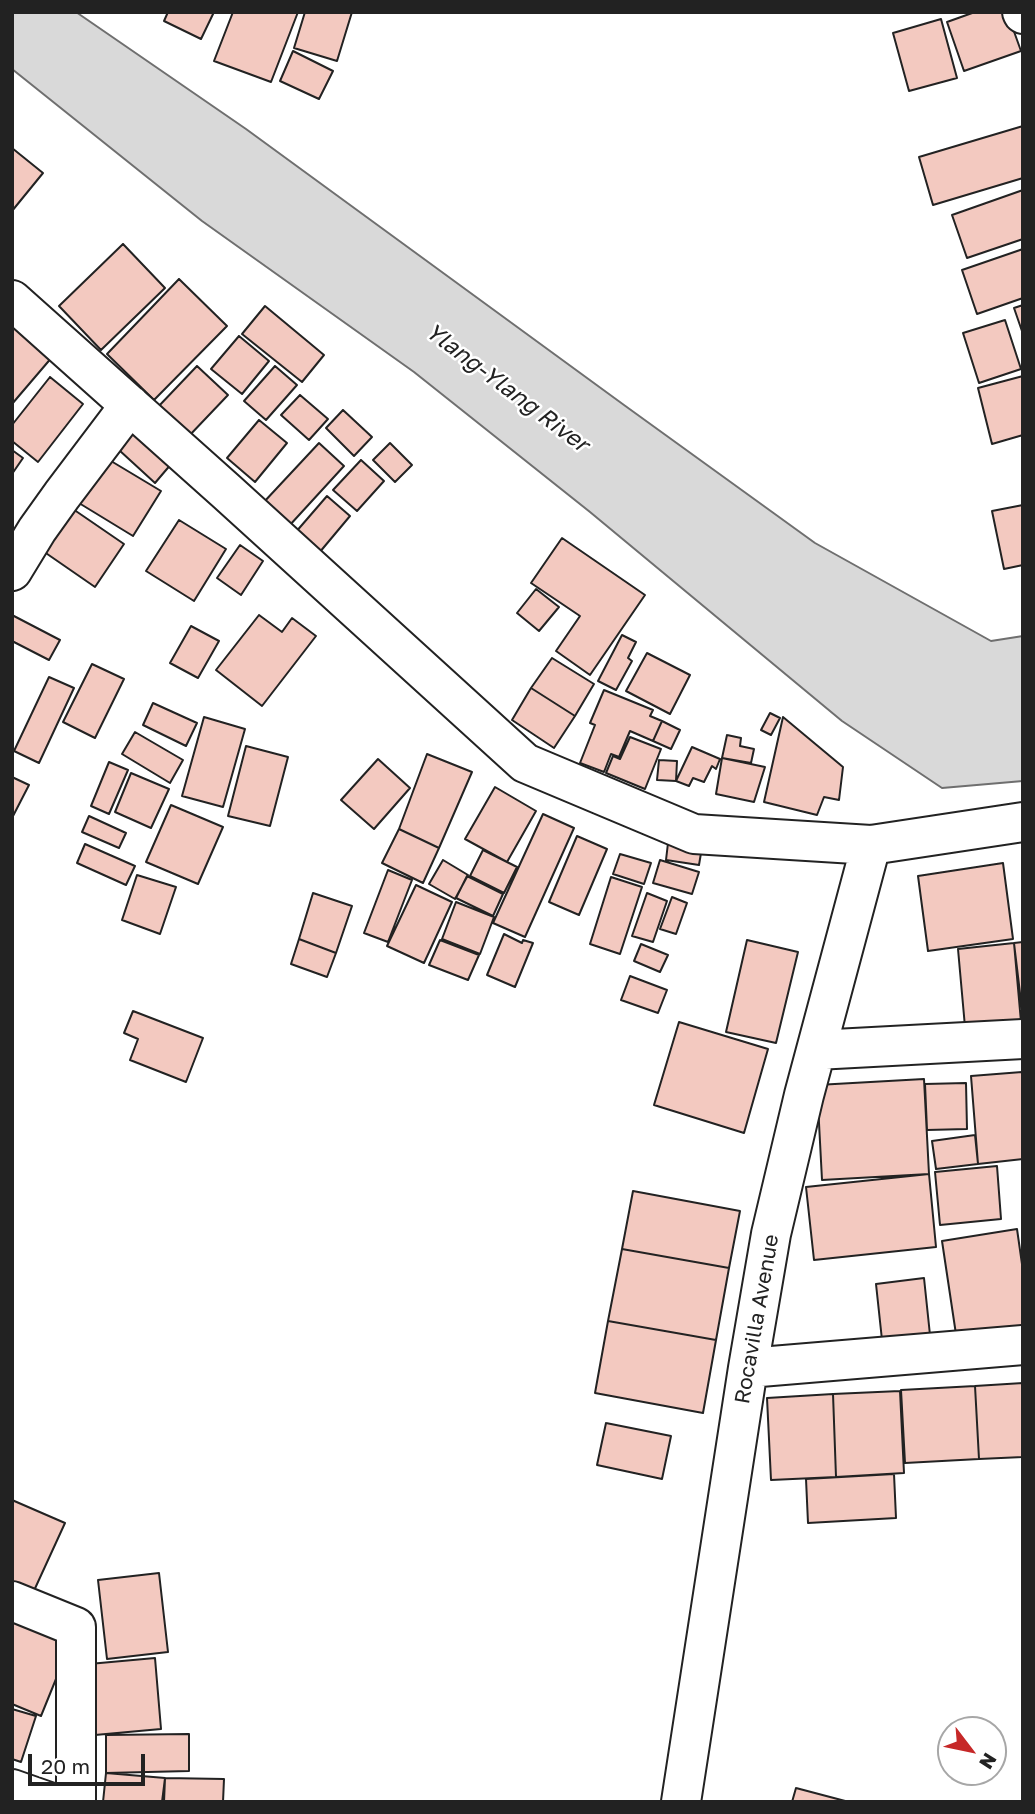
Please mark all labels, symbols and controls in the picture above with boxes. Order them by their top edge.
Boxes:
water label: Ylang-Ylang River [420,318,594,458]
street label: Rocavilla Avenue [730,1232,784,1406]
north arrow [937,1716,1007,1786]
scale bar [32,1741,149,1785]
text: N [975,1749,1002,1774]
text: 20 m [41,1753,90,1779]

